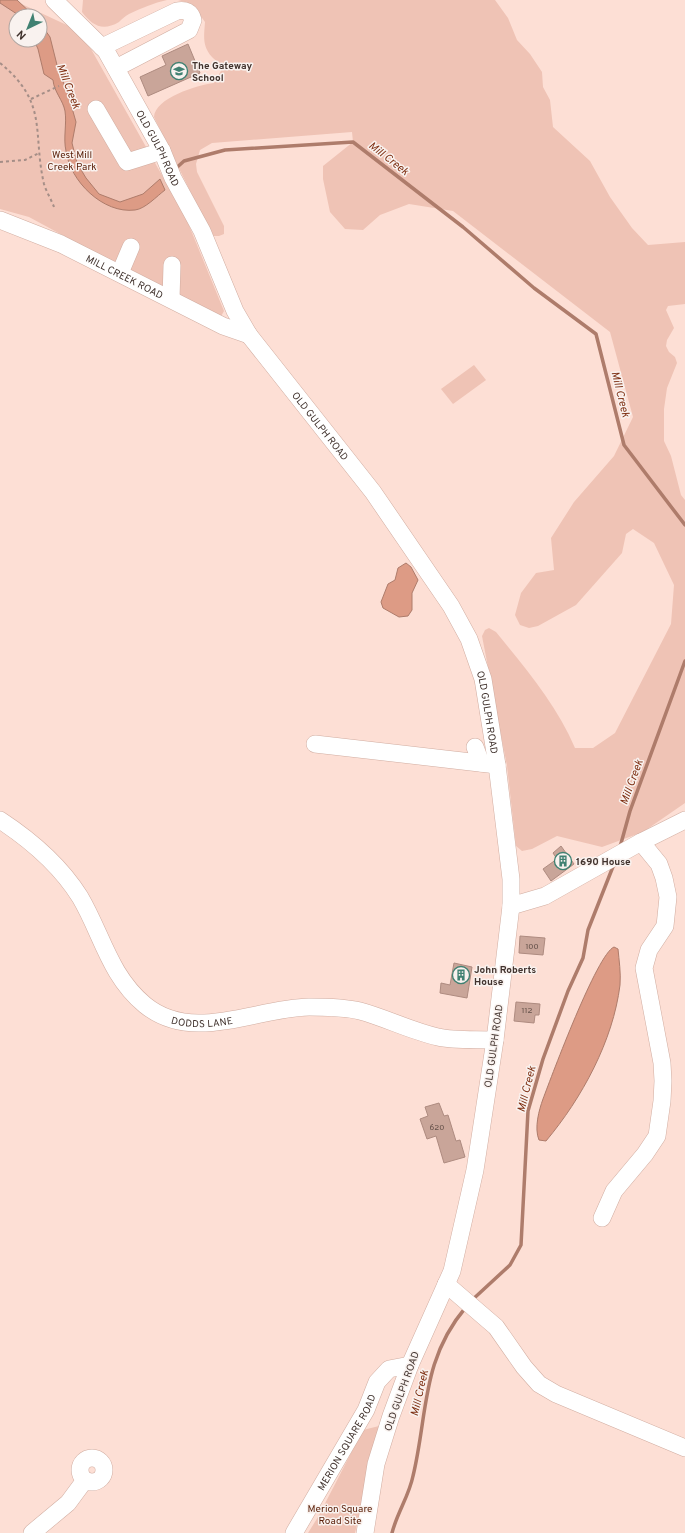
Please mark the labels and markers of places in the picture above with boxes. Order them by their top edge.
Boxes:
place label: The Gateway School [192,60,253,85]
school or university icon: The Gateway School [169,61,189,81]
building icon: 1690 House [553,851,573,871]
place label: 1690 House [576,856,631,869]
place label: John Roberts House [474,964,536,989]
building icon: John Roberts House [451,965,471,985]

